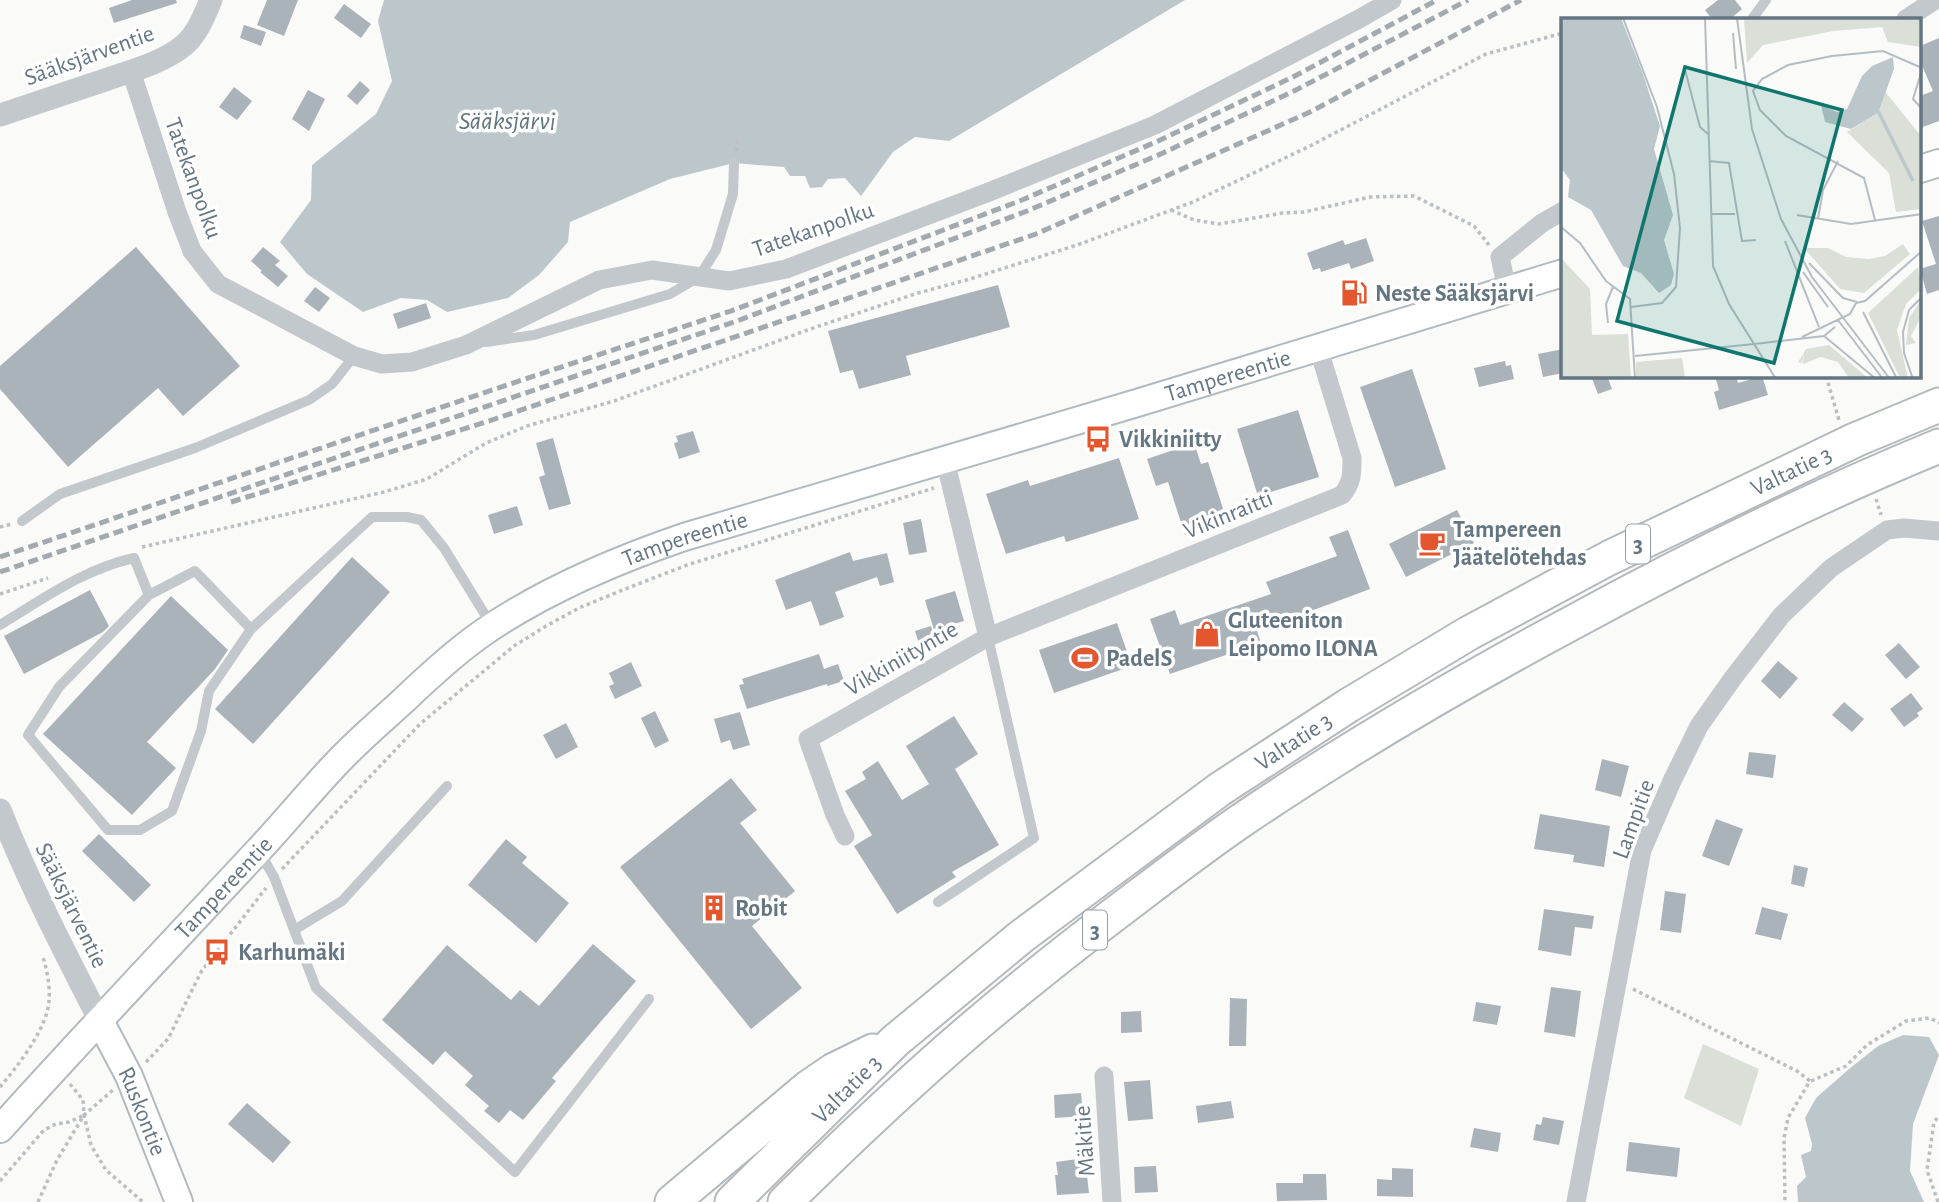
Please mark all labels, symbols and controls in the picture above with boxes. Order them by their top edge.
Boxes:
inset map [1561,18,1922,378]
street label: Sääksjärventie [21,21,157,90]
water label: Sääksjärvi [459,108,556,134]
street label: Tatekanpolku [160,115,226,242]
street label: Tatekanpolku [750,198,877,262]
fuel station icon: Neste Sääksjärvi [1339,278,1369,308]
place label: Neste Sääksjärvi [1375,282,1534,306]
street label: Tampereentie [1162,346,1294,407]
bus stop icon: Vikkiniitty [1083,424,1113,454]
place label: Vikkiniitty [1119,428,1222,452]
street label: Valtatie 3 [1747,442,1836,501]
street label: Vikinraitti [1180,486,1276,544]
street label: Tampereentie [619,508,750,572]
place label: Tampereen Jäätelötehdas [1453,518,1586,570]
road number: 3 [1626,524,1650,564]
cafe icon: Tampereen Jäätelötehdas [1417,528,1447,558]
place label: Gluteeniton Leipomo ILONA [1228,609,1378,661]
street label: Vikkiniityntie [841,617,962,701]
shop icon: Gluteeniton Leipomo ILONA [1192,619,1222,649]
sports icon: PadelS [1070,643,1100,673]
place label: PadelS [1106,647,1172,671]
street label: Valtatie 3 [1251,708,1337,776]
street label: Lampitie [1609,776,1659,862]
street label: Tampereentie [171,833,278,944]
street label: Sääksjärventie [31,839,112,972]
building icon: Robit [699,893,729,923]
place label: Robit [735,897,787,921]
road number: 3 [1083,911,1107,950]
bus stop icon: Karhumäki [202,937,232,967]
place label: Karhumäki [238,941,346,965]
street label: Valtatie 3 [808,1051,886,1128]
street label: Ruskontie [113,1063,170,1159]
street label: Mäkitie [1071,1105,1099,1177]

